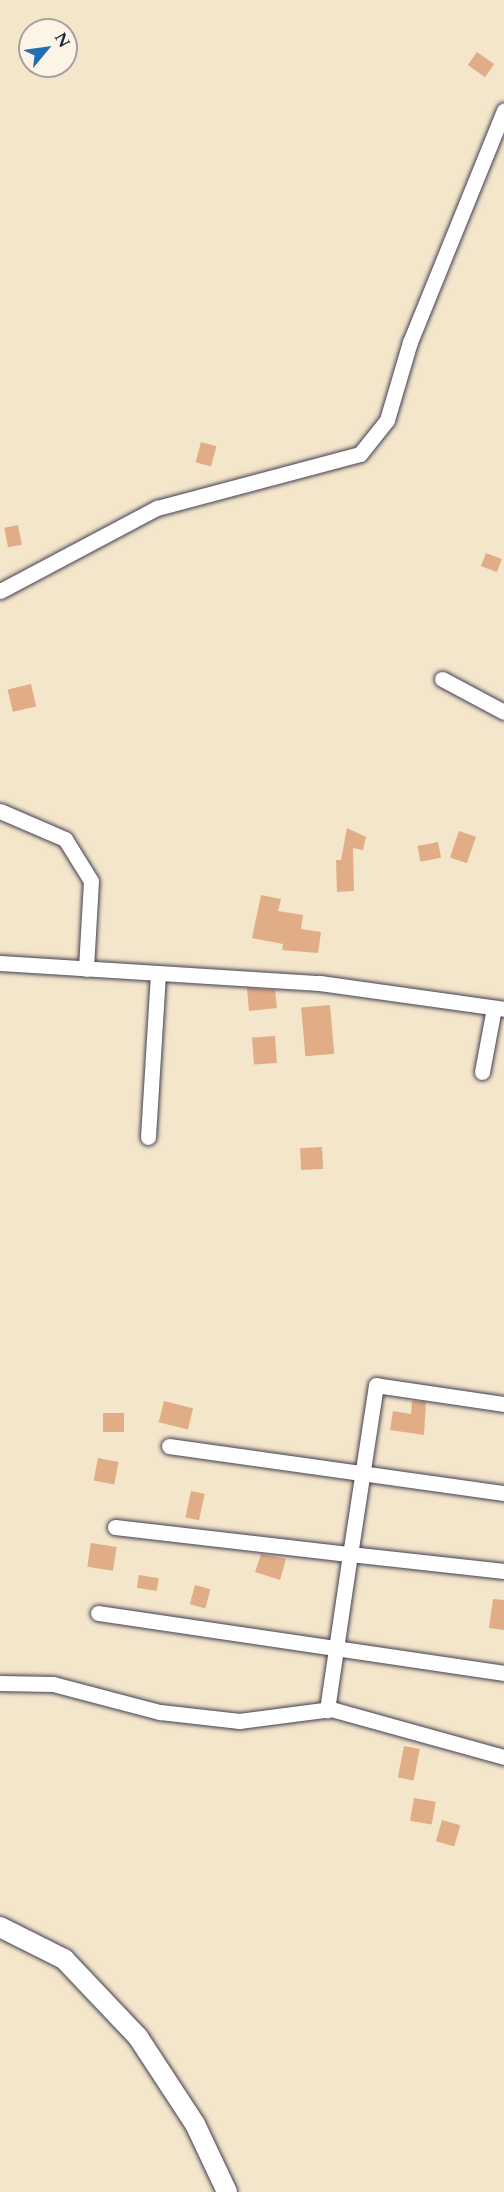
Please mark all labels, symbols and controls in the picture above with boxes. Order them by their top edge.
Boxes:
north arrow [18,18,78,78]
text: N [49,29,75,52]

